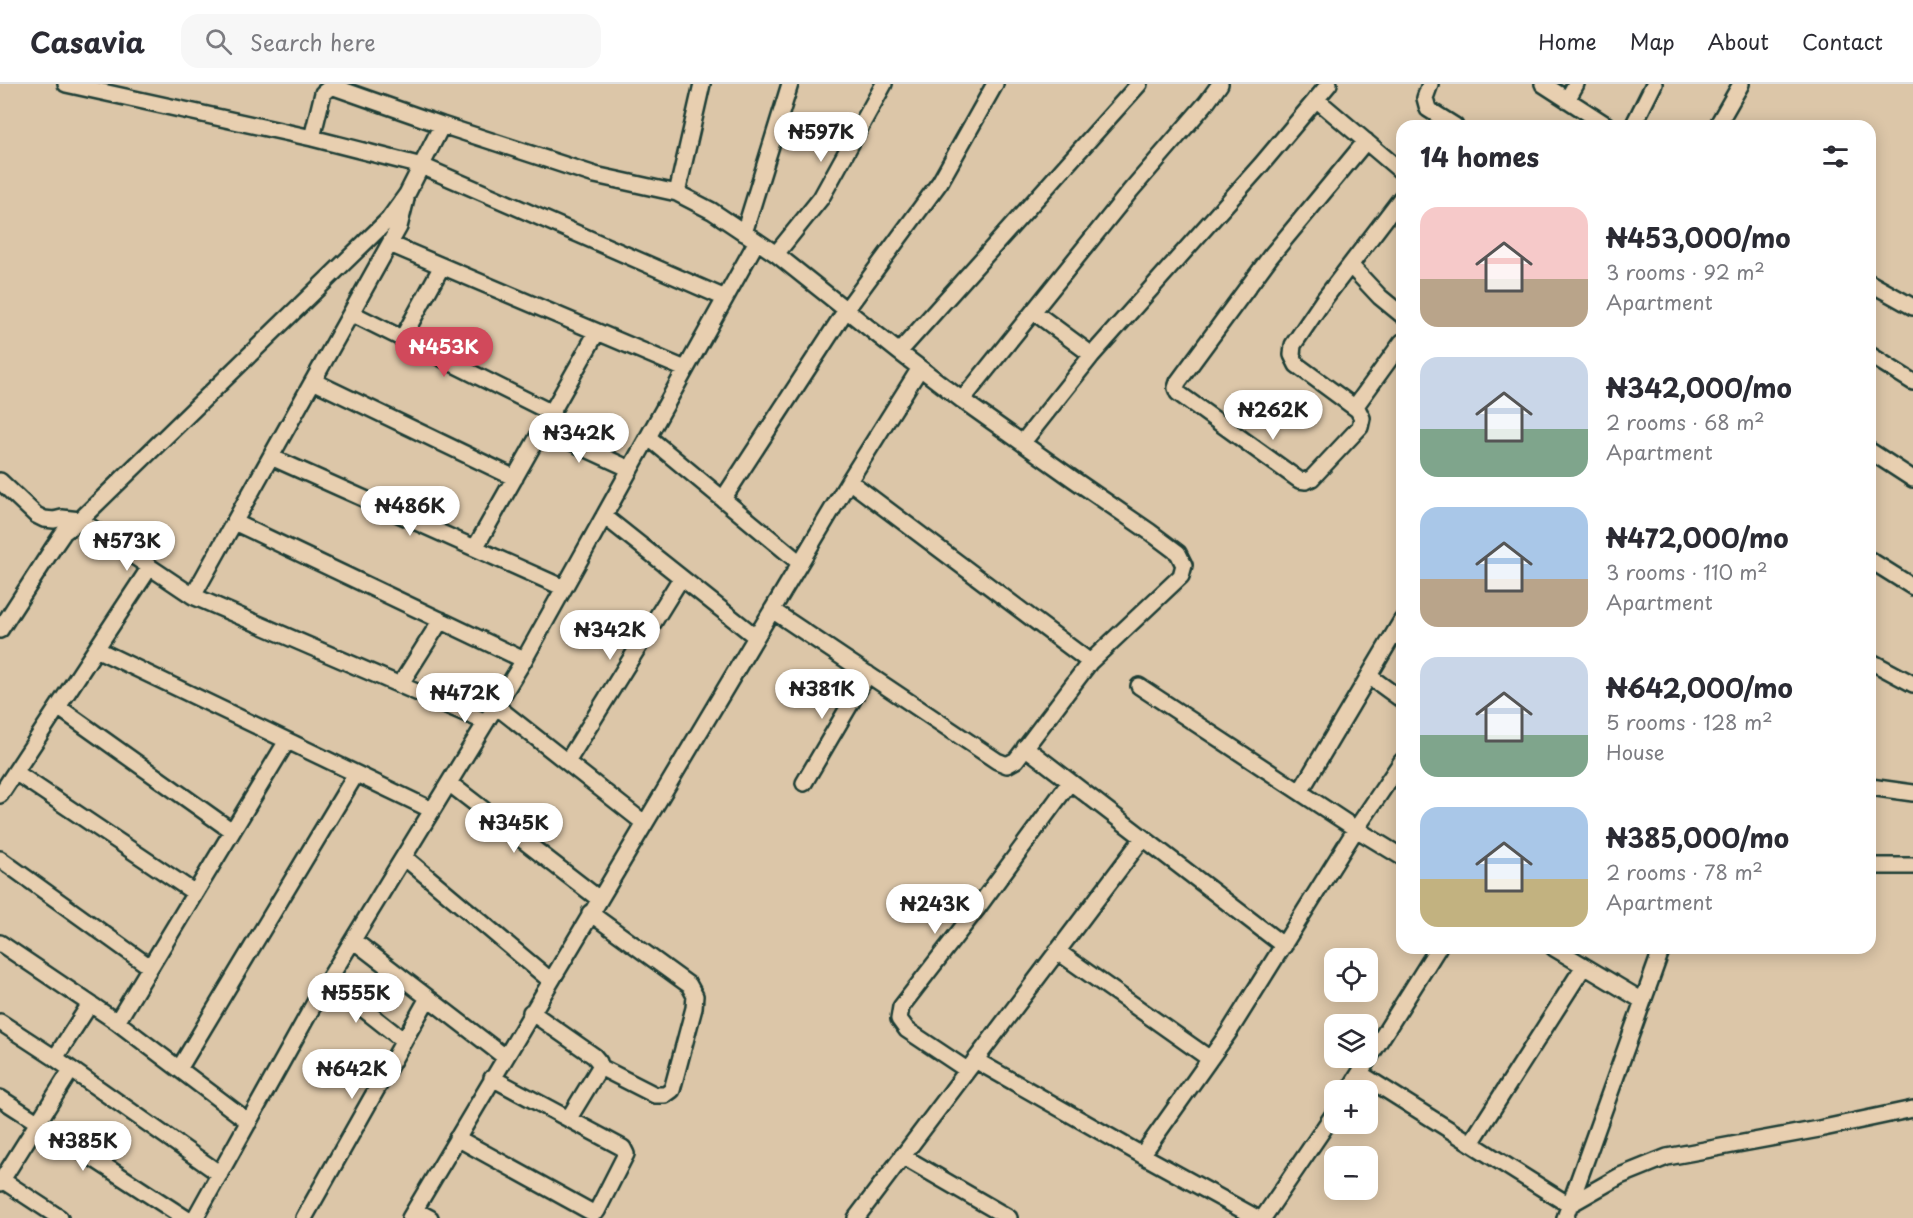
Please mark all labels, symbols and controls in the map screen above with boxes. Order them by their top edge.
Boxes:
search box [181,14,601,68]
text: Casavia [30,20,145,63]
icon: search [202,25,235,58]
text: Search here [250,25,376,58]
text: Home [1538,25,1597,57]
text: Map [1630,25,1675,57]
text: About [1708,25,1769,57]
text: Contact [1802,25,1883,57]
pin: ₦597K [779,112,863,163]
text: ₦597K [788,116,854,146]
text: 14 homes [1420,137,1539,176]
icon: filters [1819,140,1852,173]
text: ₦453,000/mo [1606,218,1791,257]
icon: home [1468,231,1540,303]
text: 3 rooms · 92 m² [1606,257,1765,287]
text: Apartment [1606,287,1713,317]
pin: ₦453K [402,327,486,378]
text: ₦453K [409,331,479,361]
text: ₦342,000/mo [1606,368,1792,407]
icon: home [1468,381,1540,453]
pin: ₦262K [1231,390,1315,441]
text: ₦262K [1238,394,1308,424]
text: 2 rooms · 68 m² [1606,407,1765,437]
pin: ₦342K [537,413,621,464]
text: ₦342K [543,417,615,447]
text: Apartment [1606,437,1713,467]
pin: ₦486K [368,486,452,537]
text: ₦486K [375,490,445,520]
text: ₦472,000/mo [1606,518,1789,557]
pin: ₦573K [85,521,169,572]
text: ₦573K [93,525,161,555]
icon: home [1468,531,1540,603]
text: 3 rooms · 110 m² [1606,557,1768,587]
text: Apartment [1606,587,1713,617]
pin: ₦342K [568,610,652,661]
text: ₦342K [574,614,646,644]
text: ₦642,000/mo [1606,668,1793,707]
pin: ₦381K [780,669,864,720]
pin: ₦472K [423,673,507,724]
text: ₦381K [789,673,855,703]
text: ₦472K [430,677,500,707]
icon: home [1468,681,1540,753]
text: 5 rooms · 128 m² [1606,707,1772,737]
text: House [1606,737,1665,767]
pin: ₦345K [472,803,556,854]
text: ₦345K [479,807,549,837]
text: ₦385,000/mo [1606,818,1789,857]
icon: home [1468,831,1540,903]
text: 2 rooms · 78 m² [1606,857,1763,887]
pin: ₦243K [893,884,977,935]
text: Apartment [1606,887,1713,917]
text: ₦243K [900,888,970,918]
map controls [1324,948,1378,1200]
button: locate [1324,948,1378,1002]
pin: ₦555K [314,973,398,1024]
text: ₦555K [322,977,391,1007]
button: layers [1324,1014,1378,1068]
pin: ₦642K [310,1049,394,1100]
text: ₦642K [316,1053,388,1083]
button: + [1324,1080,1378,1134]
pin: ₦385K [41,1121,125,1172]
text: ₦385K [48,1125,118,1155]
button: − [1324,1146,1378,1200]

